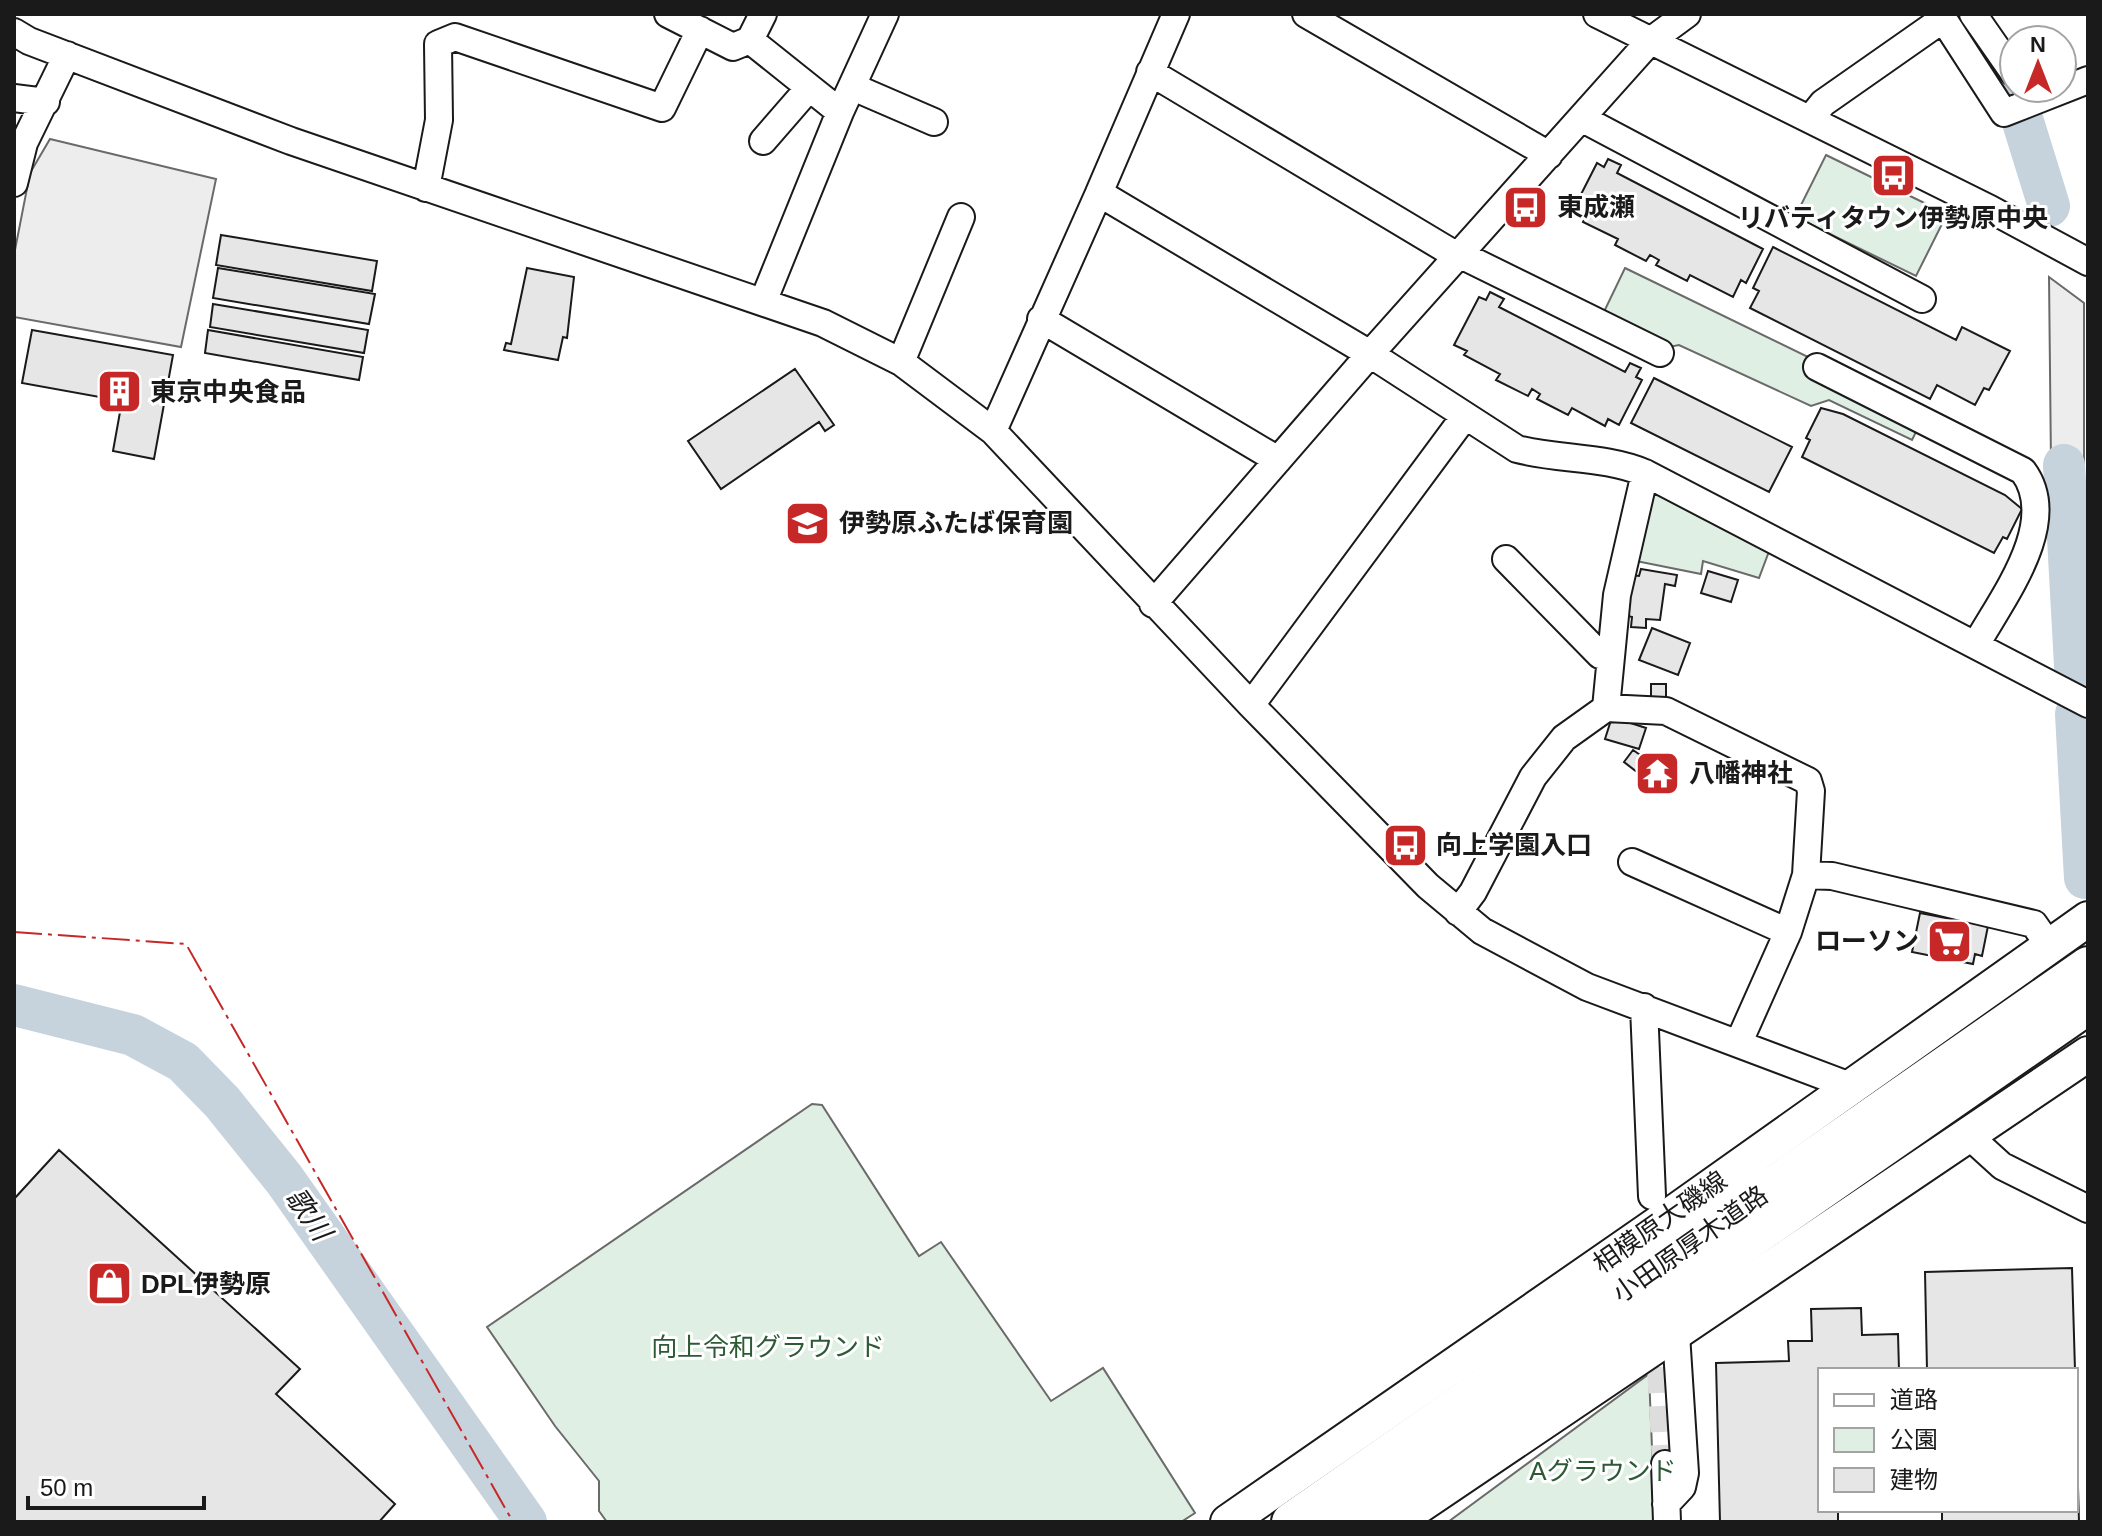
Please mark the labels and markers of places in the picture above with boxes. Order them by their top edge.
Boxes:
bus stop icon: リバティタウン伊勢原中央 [1869,151,1917,199]
bus stop icon: 東成瀬 [1502,183,1550,231]
place label: 東成瀬 [1557,192,1635,222]
place label: リバティタウン伊勢原中央 [1738,203,2048,233]
building icon: 東京中央食品 [95,368,143,416]
place label: 東京中央食品 [150,377,306,407]
school or university icon: 伊勢原ふたば保育園 [784,499,832,547]
place label: 伊勢原ふたば保育園 [839,508,1073,538]
temple icon: 八幡神社 [1634,749,1682,797]
place label: 八幡神社 [1689,758,1793,788]
bus stop icon: 向上学園入口 [1381,821,1429,869]
place label: 向上学園入口 [1436,830,1592,860]
supermarket icon: ローソン [1926,917,1974,965]
place label: ローソン [1815,926,1919,956]
shop icon: DPL伊勢原 [86,1260,134,1308]
place label: DPL伊勢原 [141,1269,271,1299]

